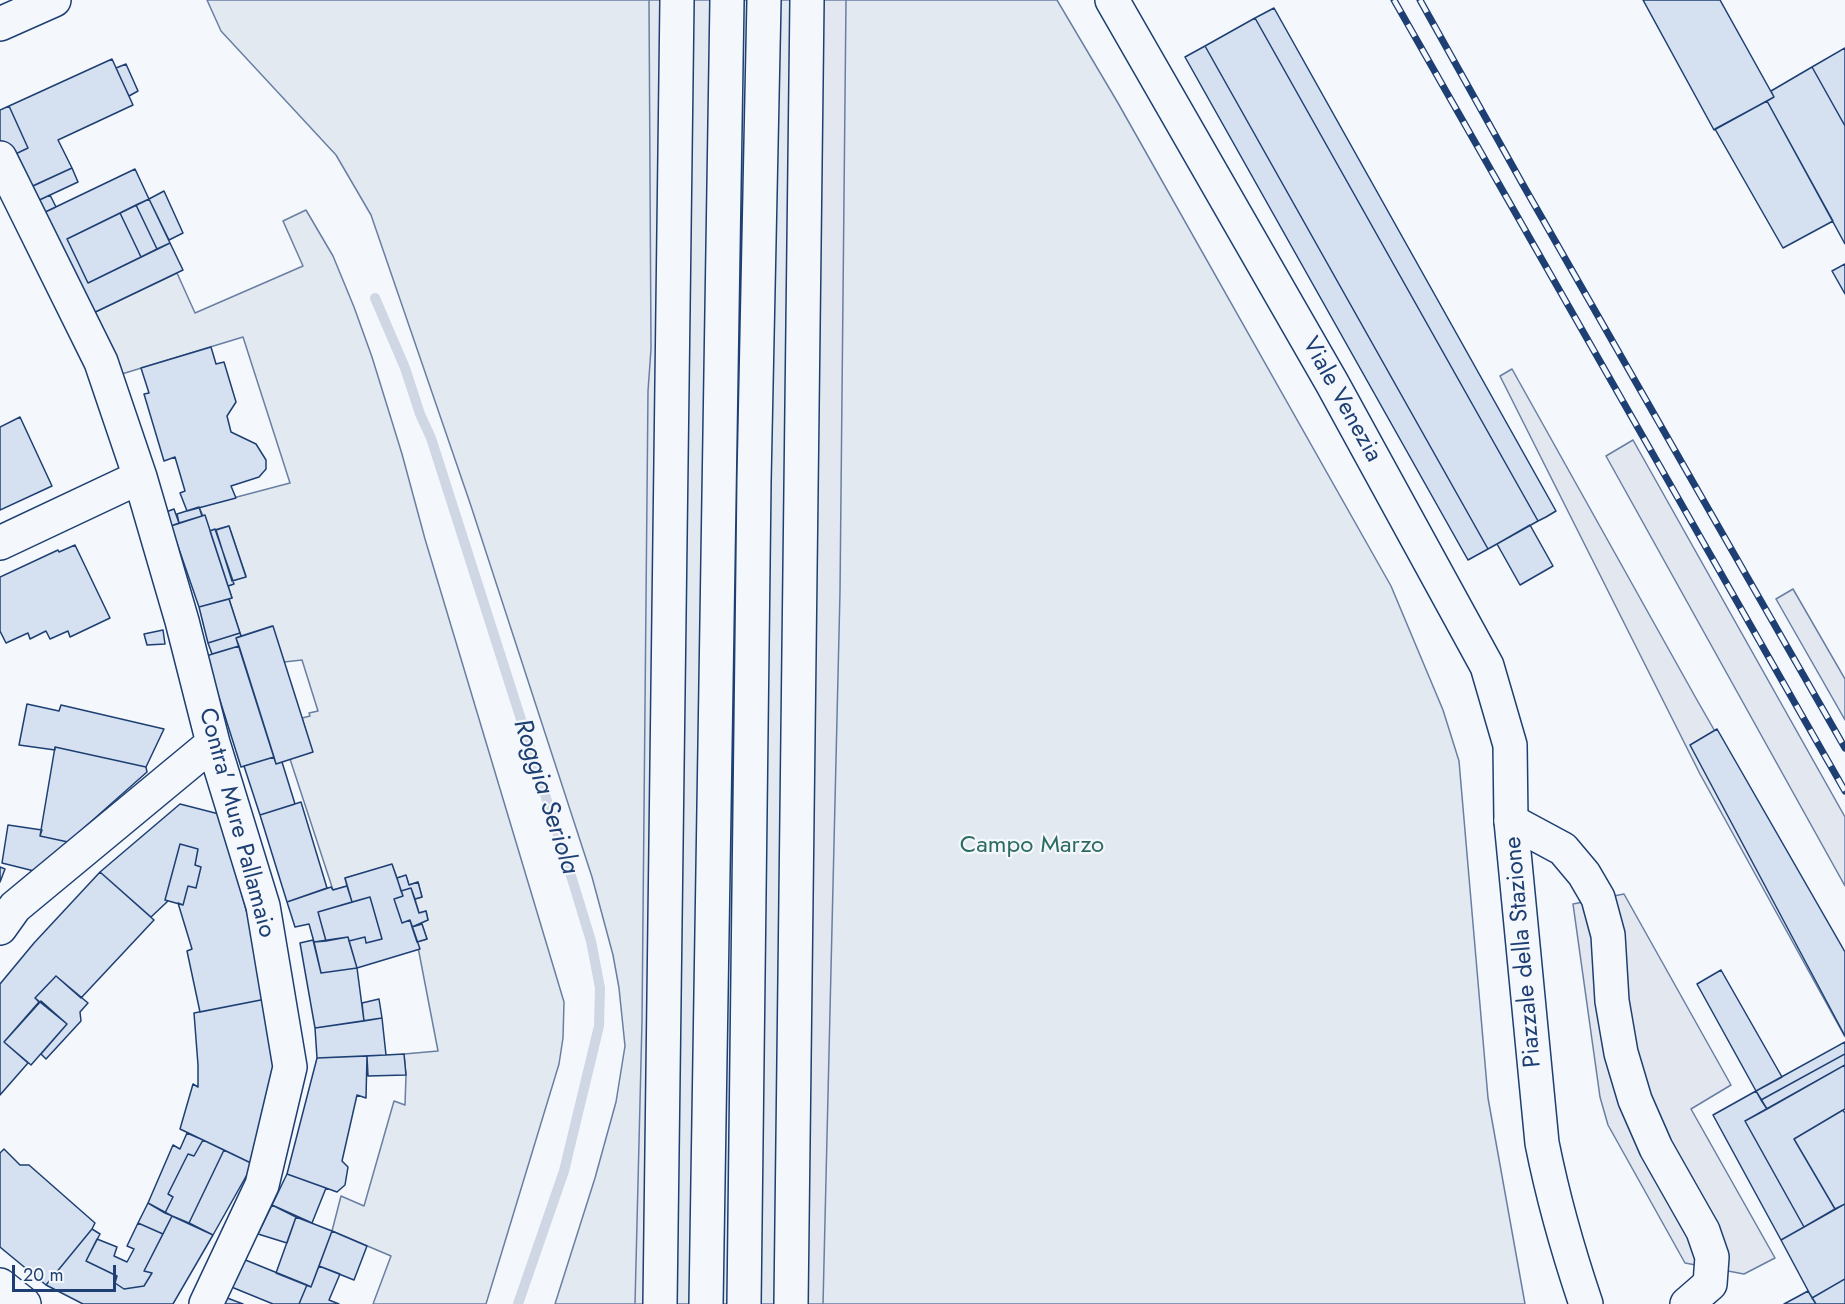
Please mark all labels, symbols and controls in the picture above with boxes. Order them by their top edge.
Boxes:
street label: Viale Venezia [1295,332,1387,468]
street label: Contra' Mure Pallamaio [191,705,281,941]
water label: Roggia Seriola [505,715,585,879]
park label: Campo Marzo [960,832,1104,860]
street label: Piazzale della Stazione [1500,835,1548,1069]
scale bar [15,1253,118,1291]
text: 20 m [23,1262,63,1288]

